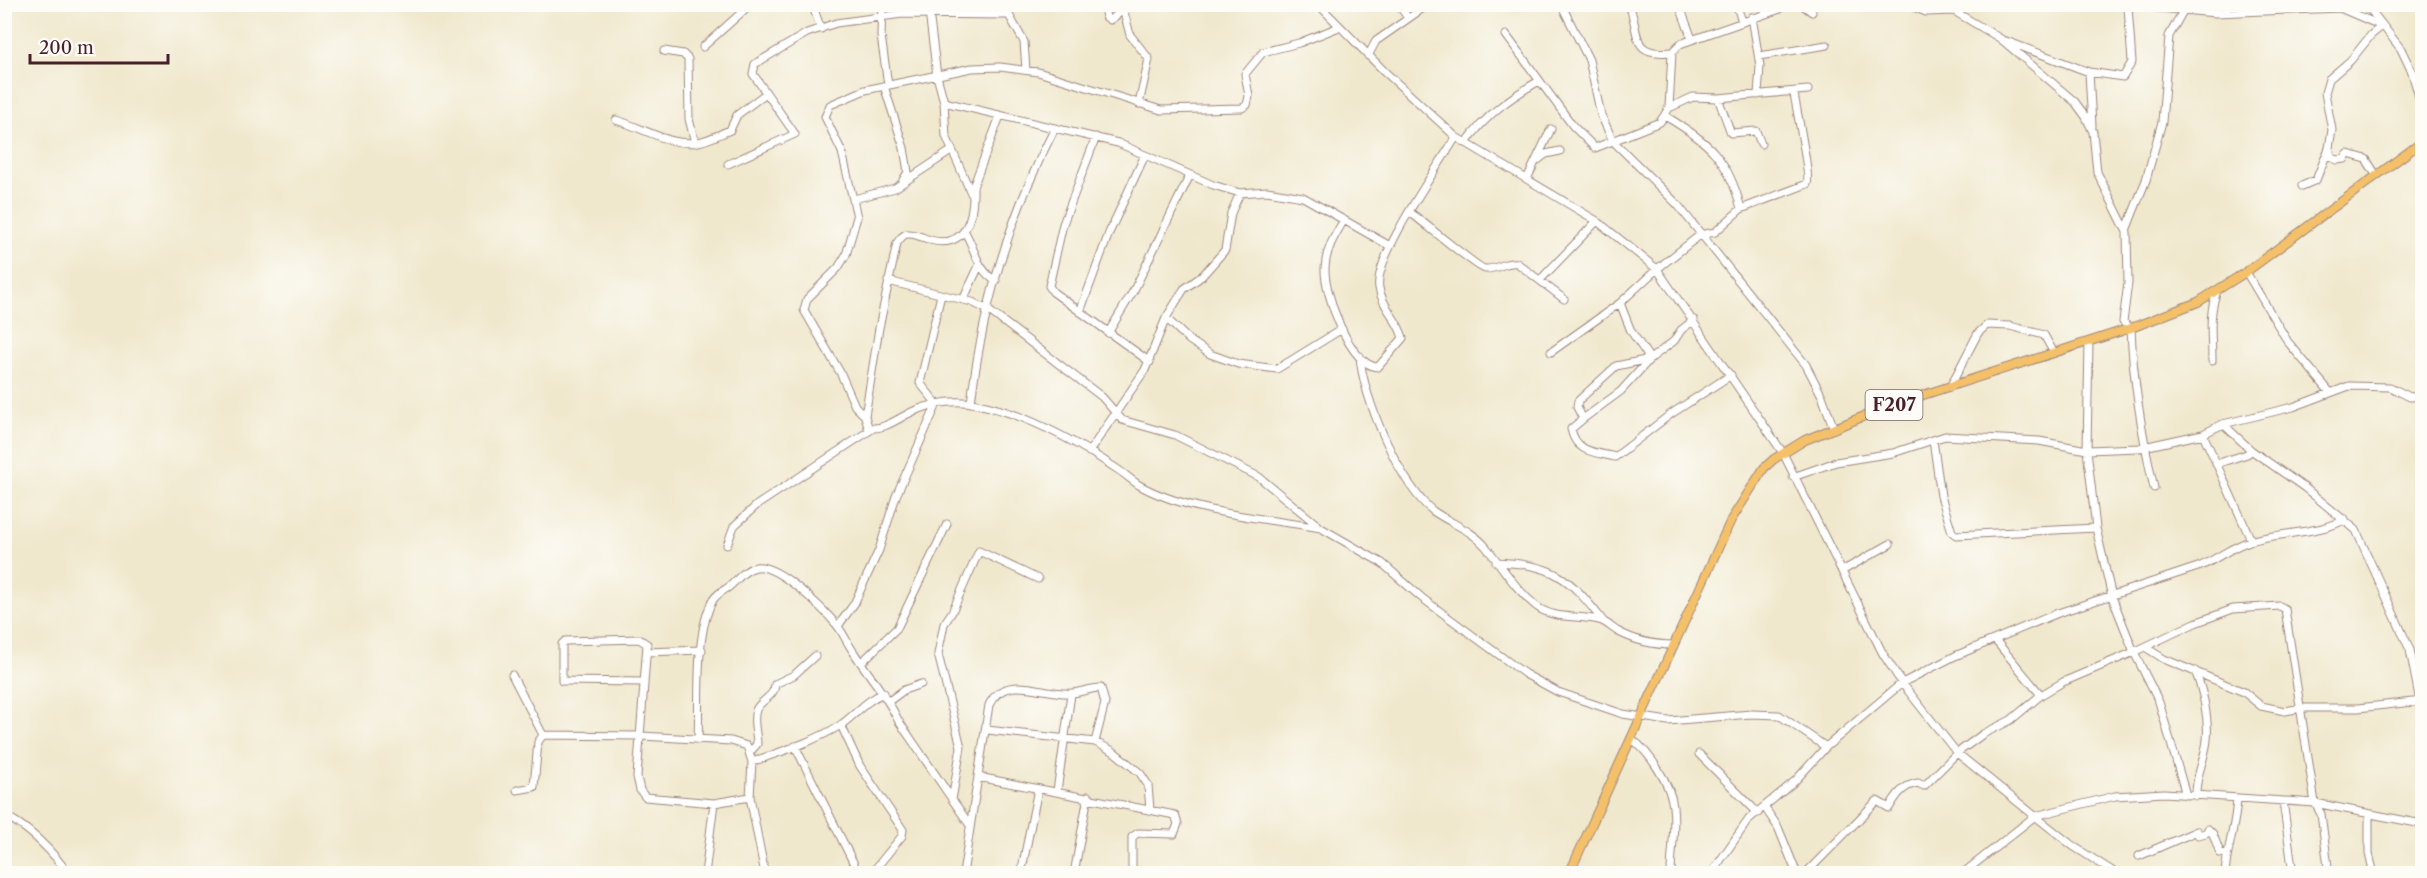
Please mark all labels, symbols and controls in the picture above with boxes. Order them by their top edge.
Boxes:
scale bar [30,27,168,65]
text: 200 m [39,37,94,59]
road number: F207 [1866,390,1922,420]

